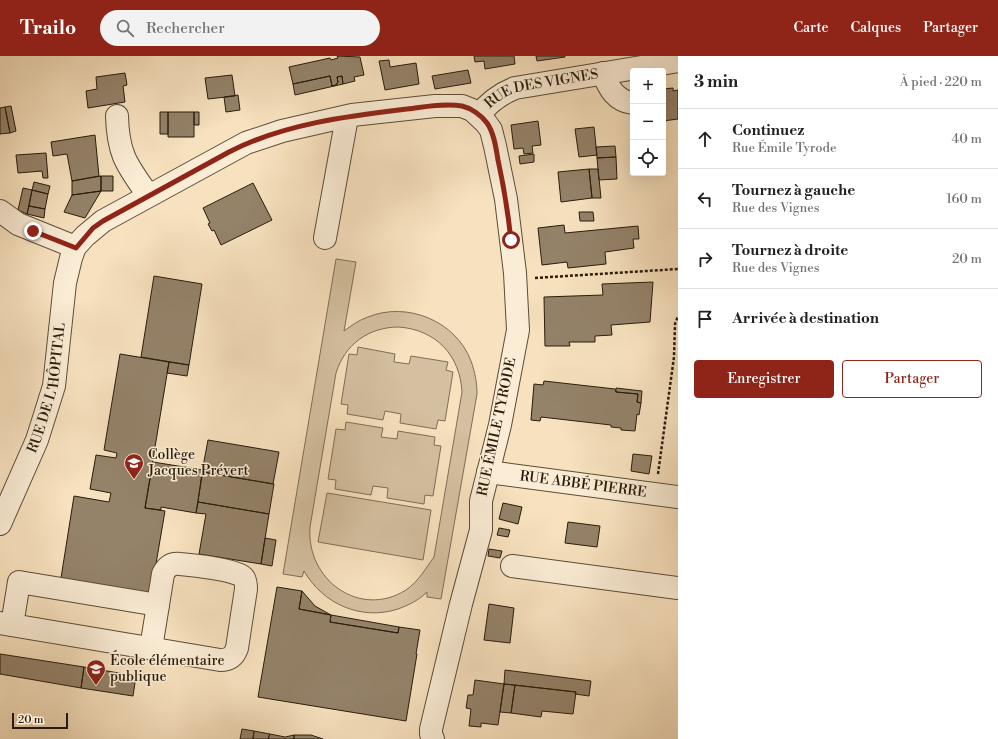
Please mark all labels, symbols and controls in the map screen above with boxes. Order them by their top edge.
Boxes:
search box [100,10,380,46]
text: Trailo [20,16,76,40]
icon: search [114,17,136,39]
text: Rechercher [146,19,225,38]
text: Carte [793,19,828,37]
text: Calques [850,19,901,37]
text: Partager [923,19,978,37]
street label: RUE DES VIGNES [481,65,600,113]
map controls [630,68,666,176]
button: + [630,68,666,104]
text: 3 min [694,71,738,93]
text: À pied · 220 m [900,74,982,90]
button: − [630,104,666,140]
text: Continuez [732,121,804,140]
icon: ahead [694,128,716,150]
text: 40 m [952,131,982,147]
button: locate [630,140,666,176]
text: Rue Émile Tyrode [732,140,836,156]
text: Tournez à gauche [732,181,855,200]
icon: left [694,188,716,210]
text: 160 m [946,191,982,207]
text: Rue des Vignes [732,200,820,216]
route end [24,222,42,240]
route start [502,231,520,249]
text: Tournez à droite [732,241,848,260]
icon: right [694,248,716,270]
text: 20 m [952,251,982,267]
text: Rue des Vignes [732,260,820,276]
icon: arrive [694,308,716,330]
text: Arrivée à destination [732,309,879,328]
street label: RUE DE L'HÔPITAL [23,322,70,456]
street label: RUE ÉMILE TYRODE [472,355,521,498]
button: Enregistrer [694,360,834,398]
button: Partager [842,360,982,398]
place label: Collège Jacques Prévert [147,446,249,480]
school or university icon: Collège Jacques Prévert [123,452,145,480]
street label: RUE ABBÉ PIERRE [519,467,648,502]
place label: École élémentaire publique [110,650,225,686]
school or university icon: École élémentaire publique [85,658,107,686]
scale bar [12,711,68,730]
text: 20 m [18,713,43,727]

